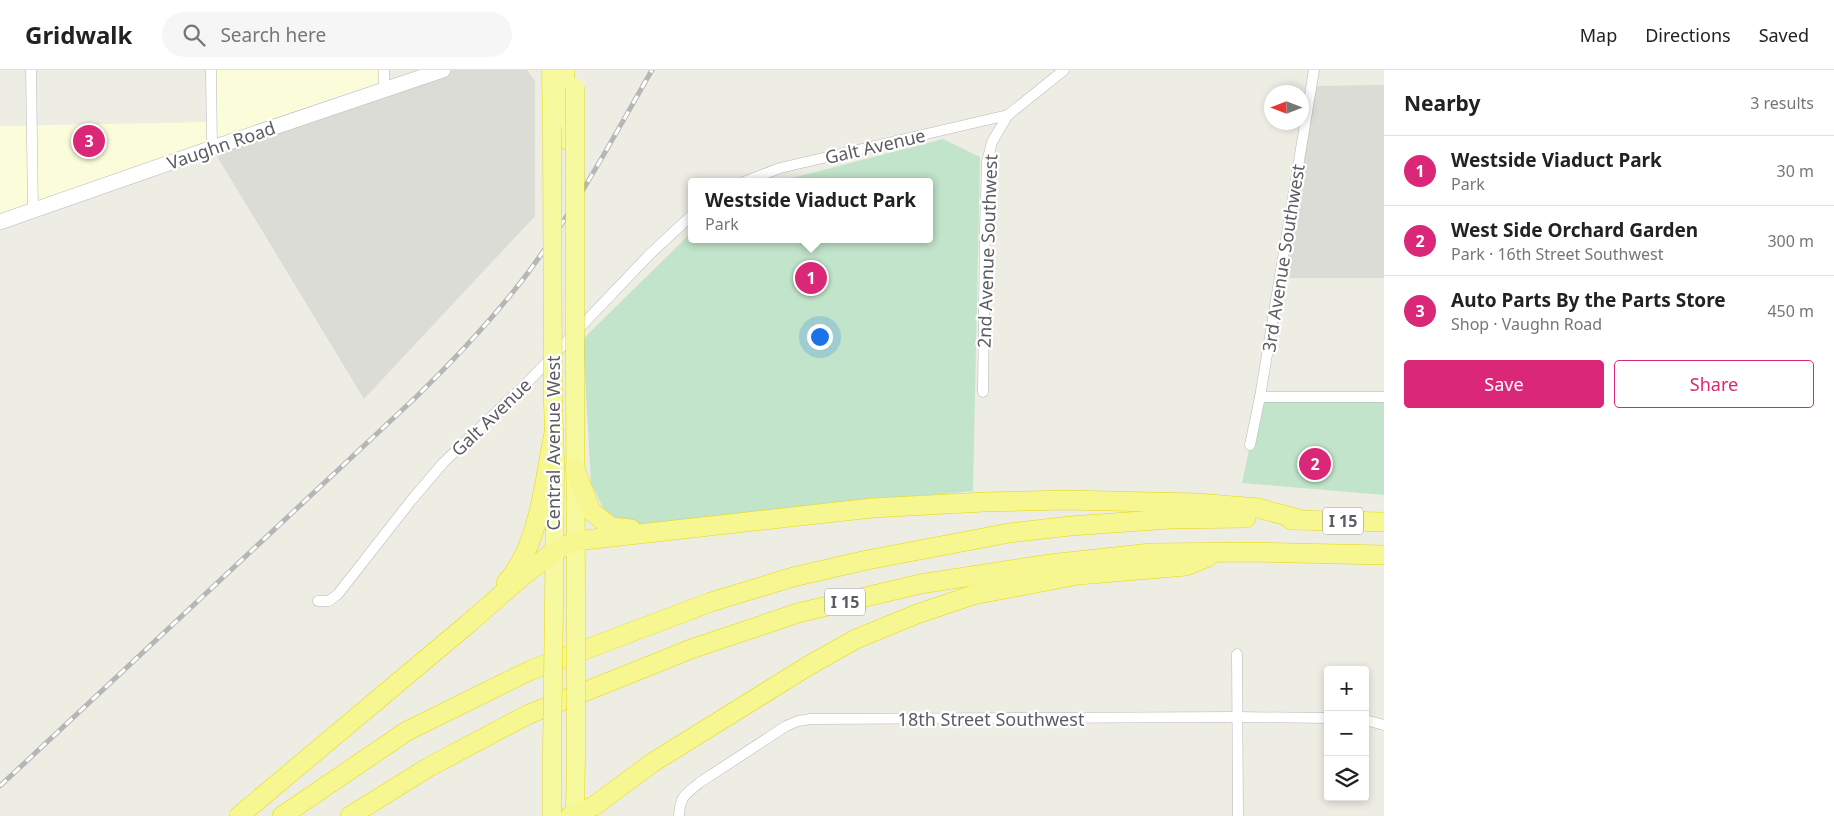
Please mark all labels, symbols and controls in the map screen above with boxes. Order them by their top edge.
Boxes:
search box [162,12,512,57]
text: Gridwalk [25,18,132,51]
icon: search [180,21,208,49]
text: Search here [220,22,326,48]
text: Map [1580,23,1617,47]
text: Directions [1645,23,1731,47]
text: Saved [1759,23,1809,47]
north arrow [1264,85,1309,130]
text: Nearby [1404,89,1480,117]
text: 3 results [1750,92,1814,114]
street label: Vaughn Road [164,115,278,175]
pin: 3 [73,122,105,160]
street label: Galt Avenue [822,123,928,169]
text: Westside Viaduct Park [1451,147,1662,173]
street label: 2nd Avenue Southwest [972,153,1002,348]
text: 1 [1415,160,1425,182]
text: 30 m [1777,160,1814,182]
street label: 3rd Avenue Southwest [1256,162,1310,354]
text: Park [1451,173,1485,195]
popup [688,178,933,243]
text: Westside Viaduct Park [705,187,916,213]
text: Park [705,213,739,235]
text: West Side Orchard Garden [1451,217,1698,243]
text: 2 [1415,230,1425,252]
text: 300 m [1767,230,1814,252]
text: Park · 16th Street Southwest [1451,243,1663,265]
pin: 1 [795,259,827,297]
text: Auto Parts By the Parts Store [1451,287,1726,313]
text: 3 [1415,300,1425,322]
text: 450 m [1767,300,1814,322]
text: Shop · Vaughn Road [1451,313,1602,335]
your location [807,324,833,350]
street label: Central Avenue West [541,355,565,531]
button: Save [1404,360,1604,408]
button: Share [1614,360,1814,408]
street label: Galt Avenue [446,373,536,461]
pin: 2 [1299,445,1331,483]
road number: I 15 [1323,508,1363,534]
road number: I 15 [825,588,865,616]
map controls [1324,666,1369,801]
button: + [1324,666,1369,711]
street label: 18th Street Southwest [898,707,1085,731]
button: − [1324,711,1369,756]
button: layers [1324,756,1369,801]

